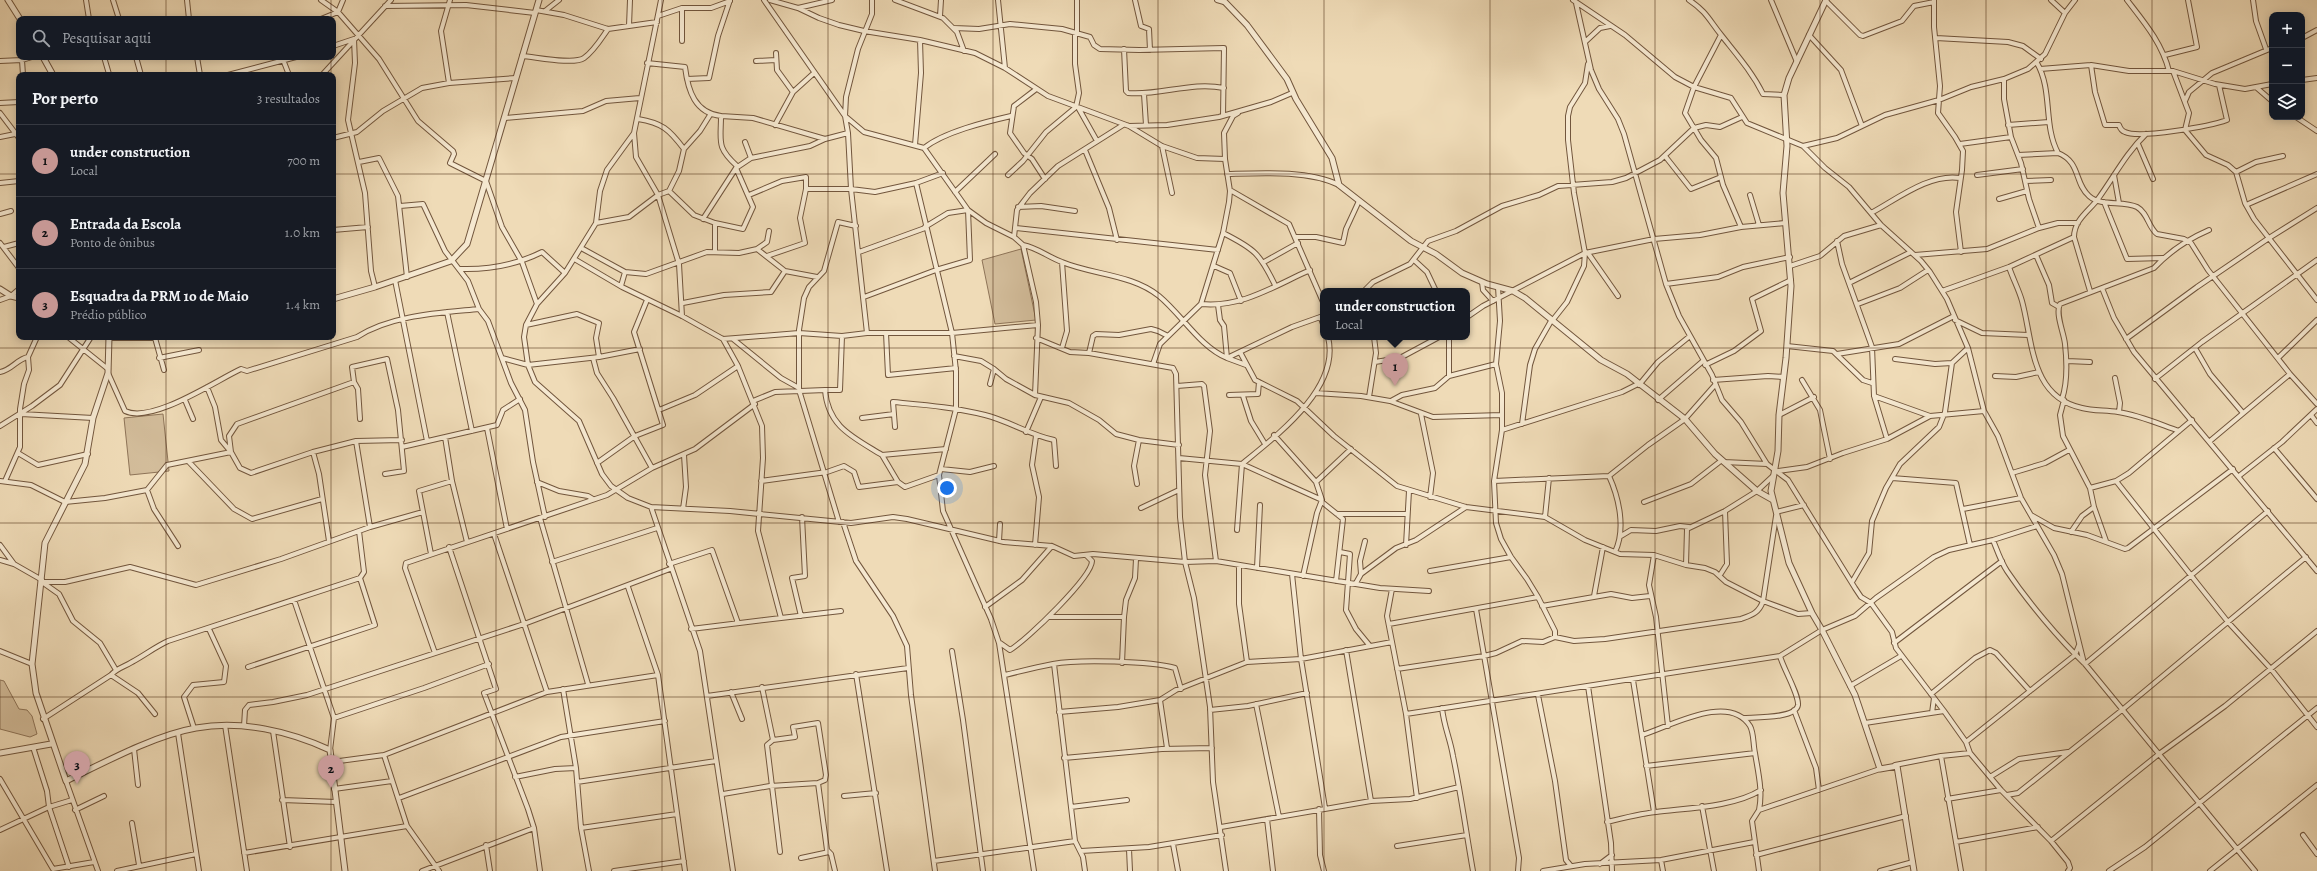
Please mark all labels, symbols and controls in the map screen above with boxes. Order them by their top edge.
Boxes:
map controls [2269,12,2305,120]
button: + [2269,12,2305,48]
search box [16,16,336,60]
icon: search [30,27,52,49]
text: Pesquisar aqui [62,28,151,48]
button: − [2269,48,2305,84]
button: layers [2269,84,2305,120]
text: Por perto [32,87,98,110]
text: 3 resultados [257,90,320,107]
text: under construction [70,142,190,162]
text: 1 [43,152,47,169]
text: 700 m [287,152,320,169]
text: Local [70,162,98,179]
text: Entrada da Escola [70,214,181,234]
text: 2 [42,224,48,241]
text: 1.0 km [285,224,320,241]
text: Ponto de ônibus [70,234,155,251]
text: Esquadra da PRM 1o de Maio [70,286,249,306]
popup [1320,288,1470,340]
text: 3 [42,296,48,313]
text: 1.4 km [286,296,320,313]
text: under construction [1335,296,1455,316]
text: Prédio público [70,306,147,323]
text: Local [1335,316,1363,333]
pin: 1 [1382,353,1408,386]
your location [937,478,957,498]
pin: 3 [64,751,90,784]
pin: 2 [318,755,344,788]

